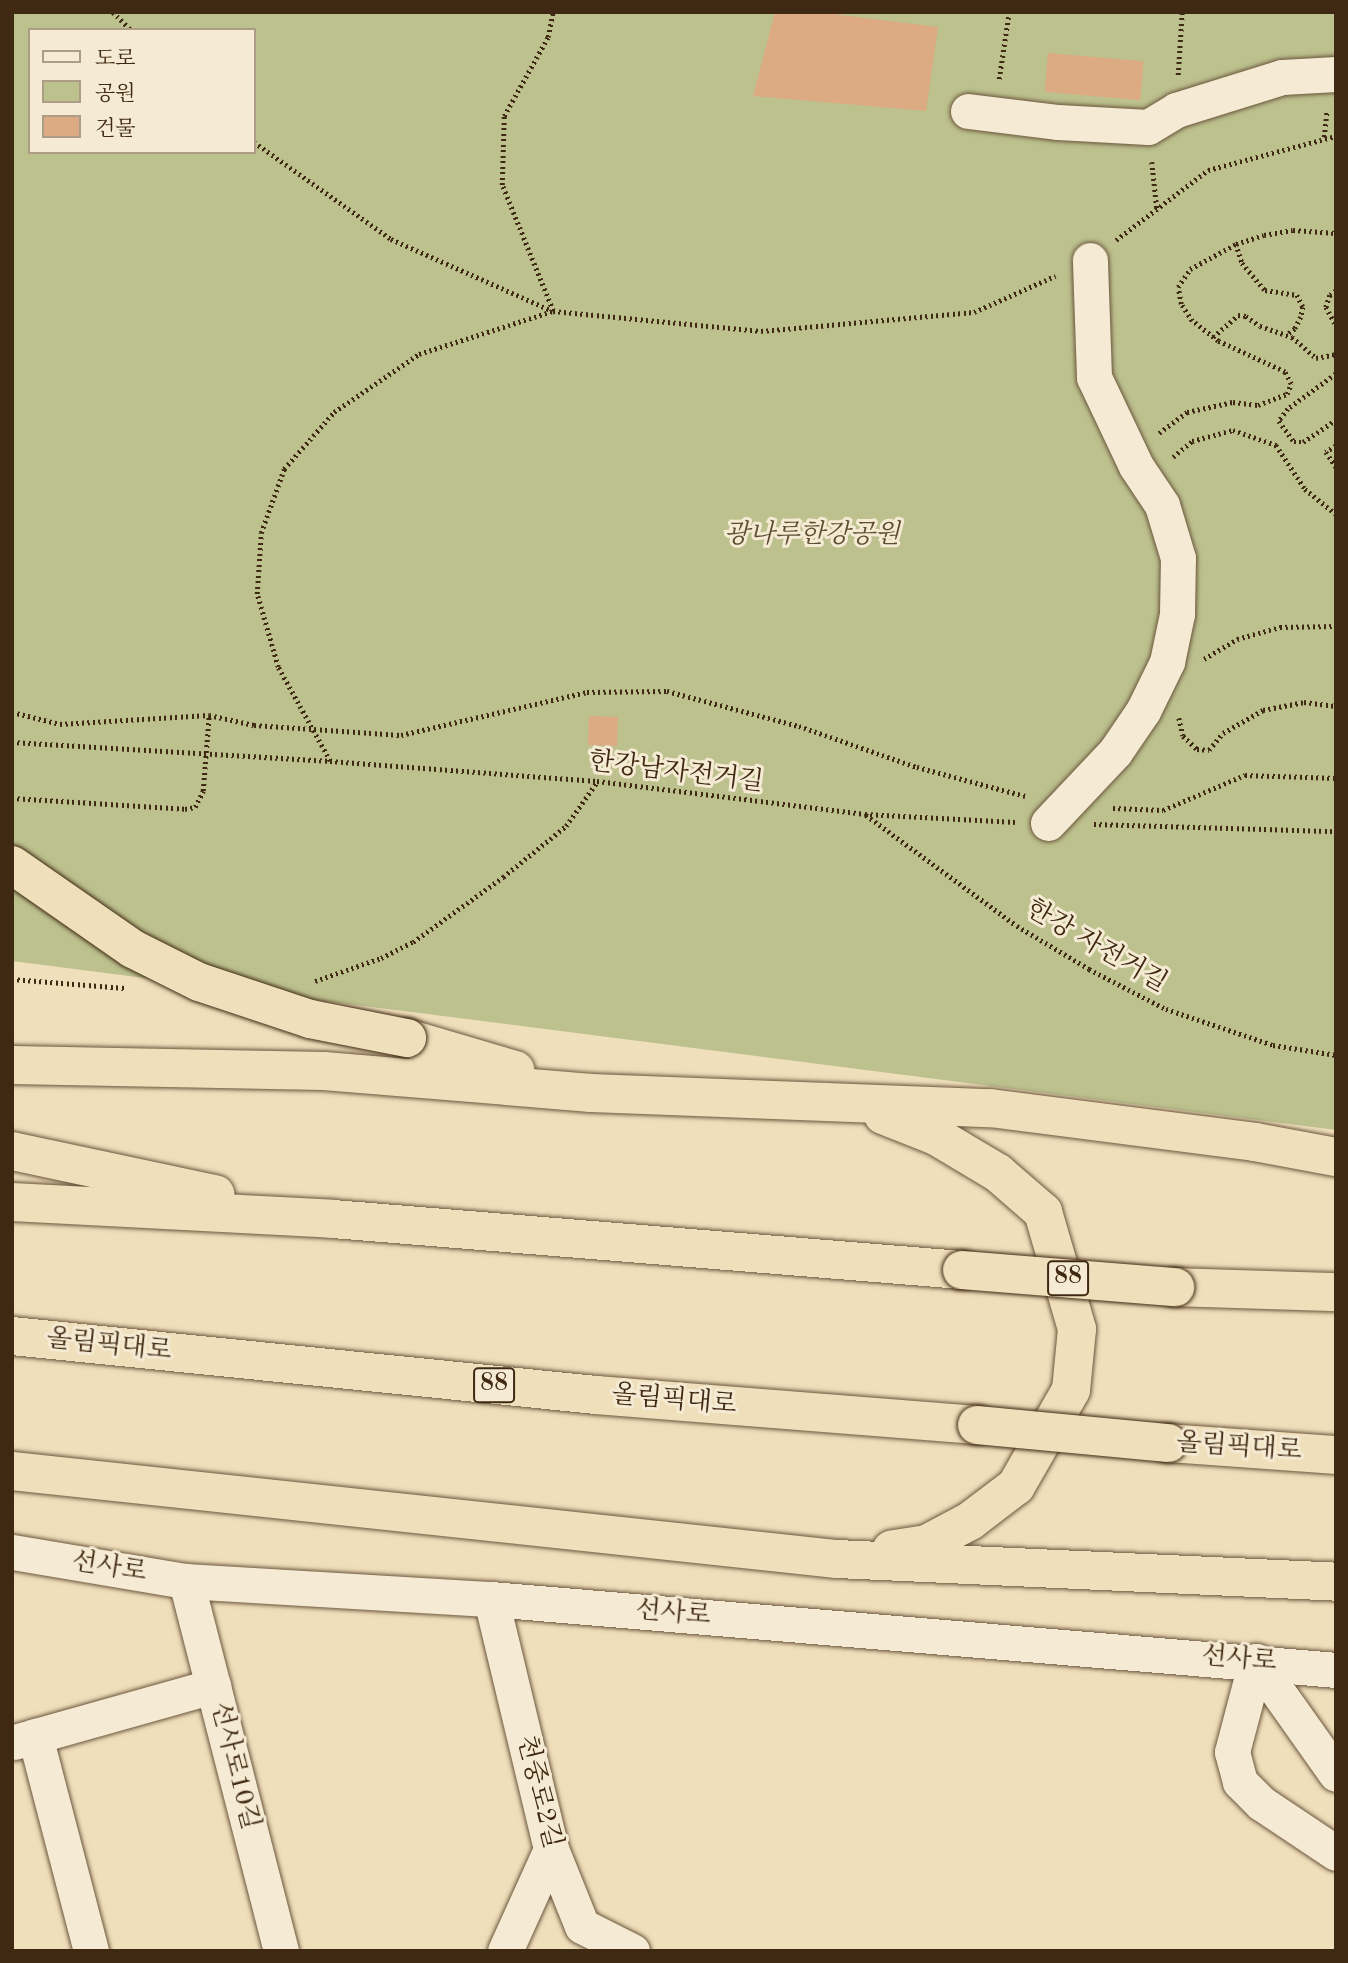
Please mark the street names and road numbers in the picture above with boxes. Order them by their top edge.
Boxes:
street label: 한강남자전거길 [587,747,765,799]
street label: 한강 자전거길 [1020,894,1172,1000]
road number: 88 [1047,1258,1089,1298]
street label: 올림픽대로 [45,1324,173,1368]
road number: 88 [473,1364,515,1406]
street label: 올림픽대로 [610,1380,738,1422]
street label: 올림픽대로 [1175,1428,1303,1468]
street label: 선사로 [69,1547,149,1589]
street label: 선사로 [634,1595,712,1633]
street label: 선사로 [1200,1641,1278,1679]
street label: 선사로10길 [203,1699,265,1833]
street label: 천중로2길 [509,1732,567,1852]

